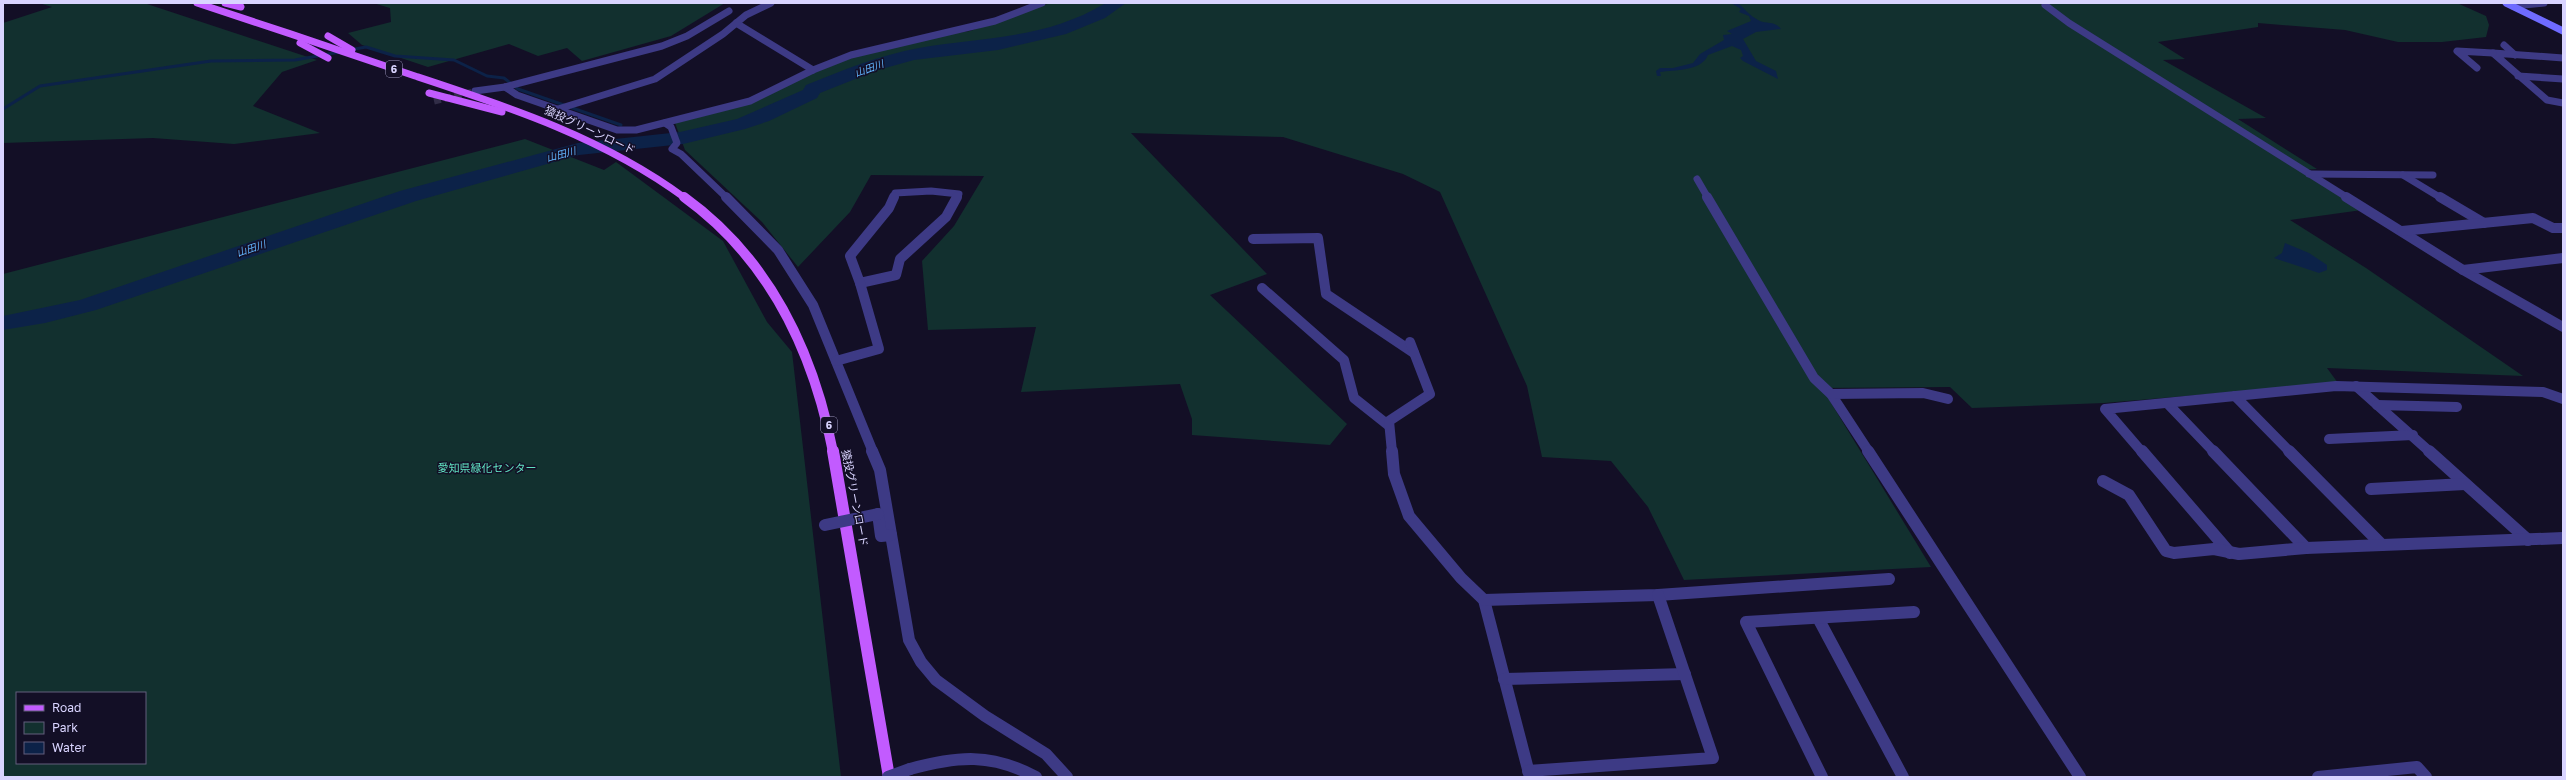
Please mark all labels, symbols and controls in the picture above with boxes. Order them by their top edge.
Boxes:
water label: 山田川 [853,57,886,79]
road number: 6 [386,61,402,77]
street label: 猿投グリーンロード [543,103,638,156]
water label: 山田川 [545,144,578,164]
water label: 山田川 [235,237,268,259]
road number: 6 [821,417,837,433]
street label: 猿投グリーンロード [840,448,871,547]
park label: 愛知県緑化センター [438,461,537,474]
legend [16,692,146,764]
text: Road [52,700,81,715]
text: Park [52,720,78,735]
text: Water [52,740,86,755]

